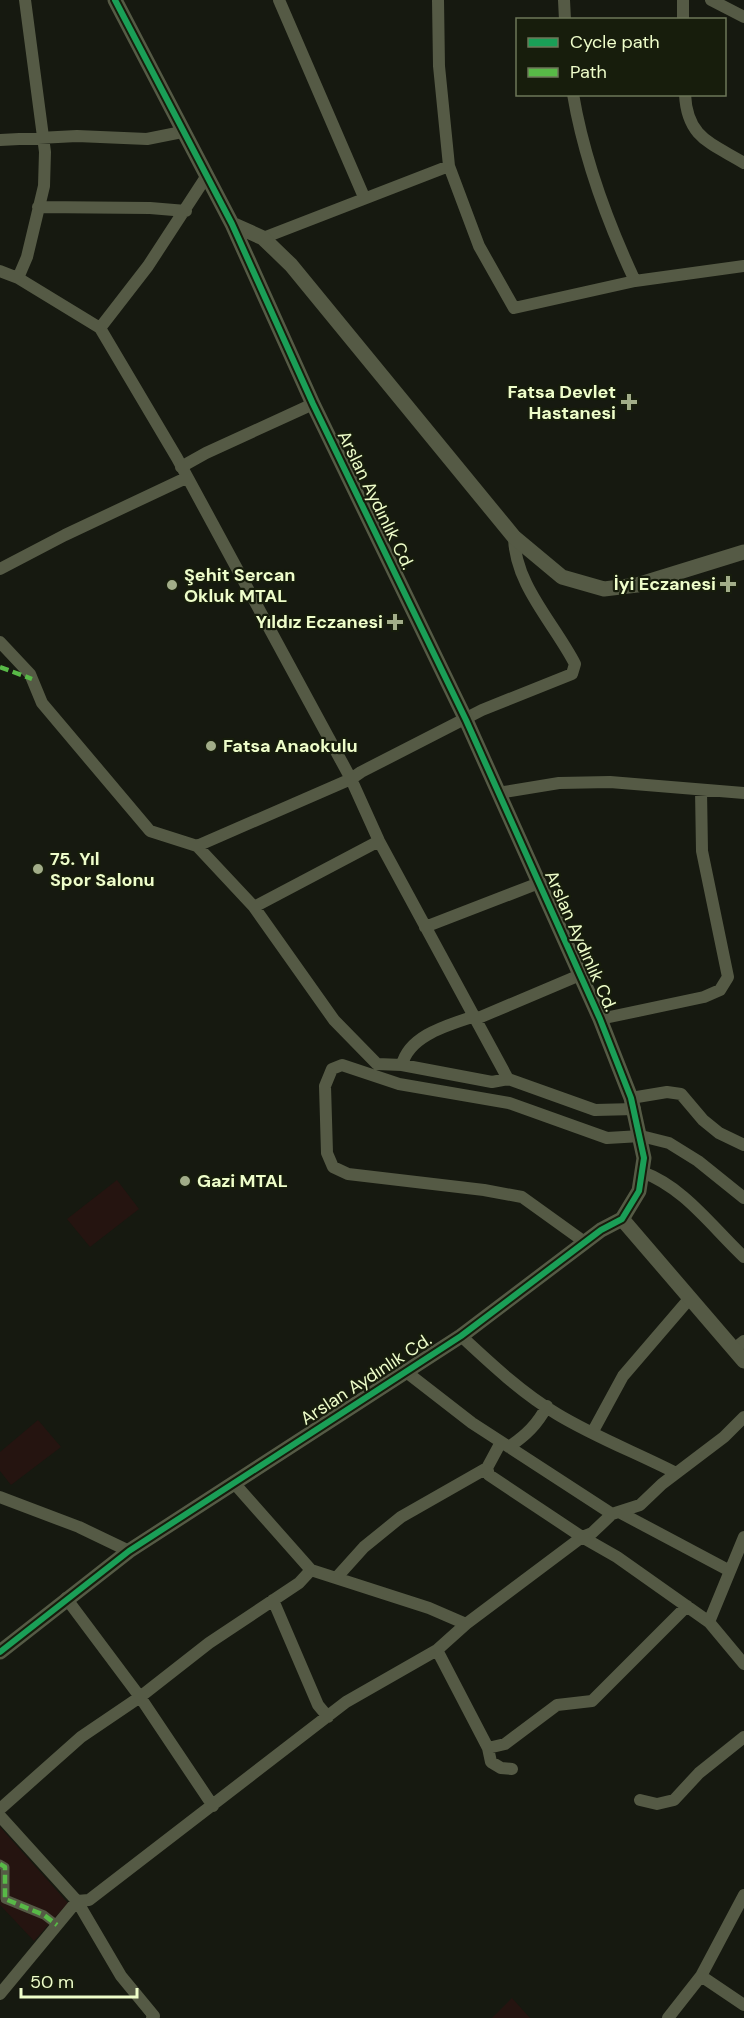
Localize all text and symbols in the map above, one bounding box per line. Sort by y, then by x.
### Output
legend [516,18,726,96]
text: Cycle path [570,30,660,54]
text: Path [570,60,607,84]
place label: Fatsa Devlet Hastanesi [508,380,616,425]
marker: Fatsa Devlet Hastanesi [620,393,638,411]
street label: Arslan Aydınlık Cd. [332,426,420,574]
place label: Şehit Sercan Okluk MTAL [184,563,295,608]
place label: İyi Eczanesi [614,572,716,596]
marker: İyi Eczanesi [721,577,735,591]
marker: Şehit Sercan Okluk MTAL [165,578,179,592]
place label: Yıldız Eczanesi [256,610,383,634]
marker: Yıldız Eczanesi [388,615,402,629]
place label: Fatsa Anaokulu [223,734,358,758]
marker: Fatsa Anaokulu [204,739,218,753]
place label: 75. Yıl Spor Salonu [50,847,155,892]
marker: 75. Yıl Spor Salonu [31,862,45,876]
street label: Arslan Aydınlık Cd. [539,867,623,1015]
place label: Gazi MTAL [197,1169,288,1193]
marker: Gazi MTAL [178,1174,192,1188]
street label: Arslan Aydınlık Cd. [296,1328,436,1430]
scale bar [21,1961,136,1999]
text: 50 m [30,1970,74,1994]

